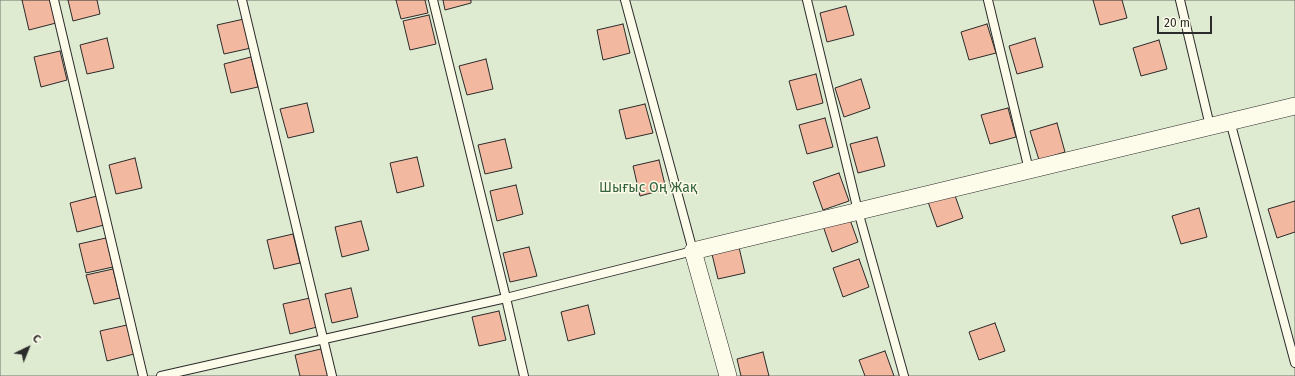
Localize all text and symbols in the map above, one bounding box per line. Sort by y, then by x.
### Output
scale bar [1159,8,1214,34]
text: 20 m [1164,16,1190,30]
park label: Шығыс Оң Жақ [599,180,697,196]
north arrow [8,328,48,368]
text: С [30,332,43,346]

